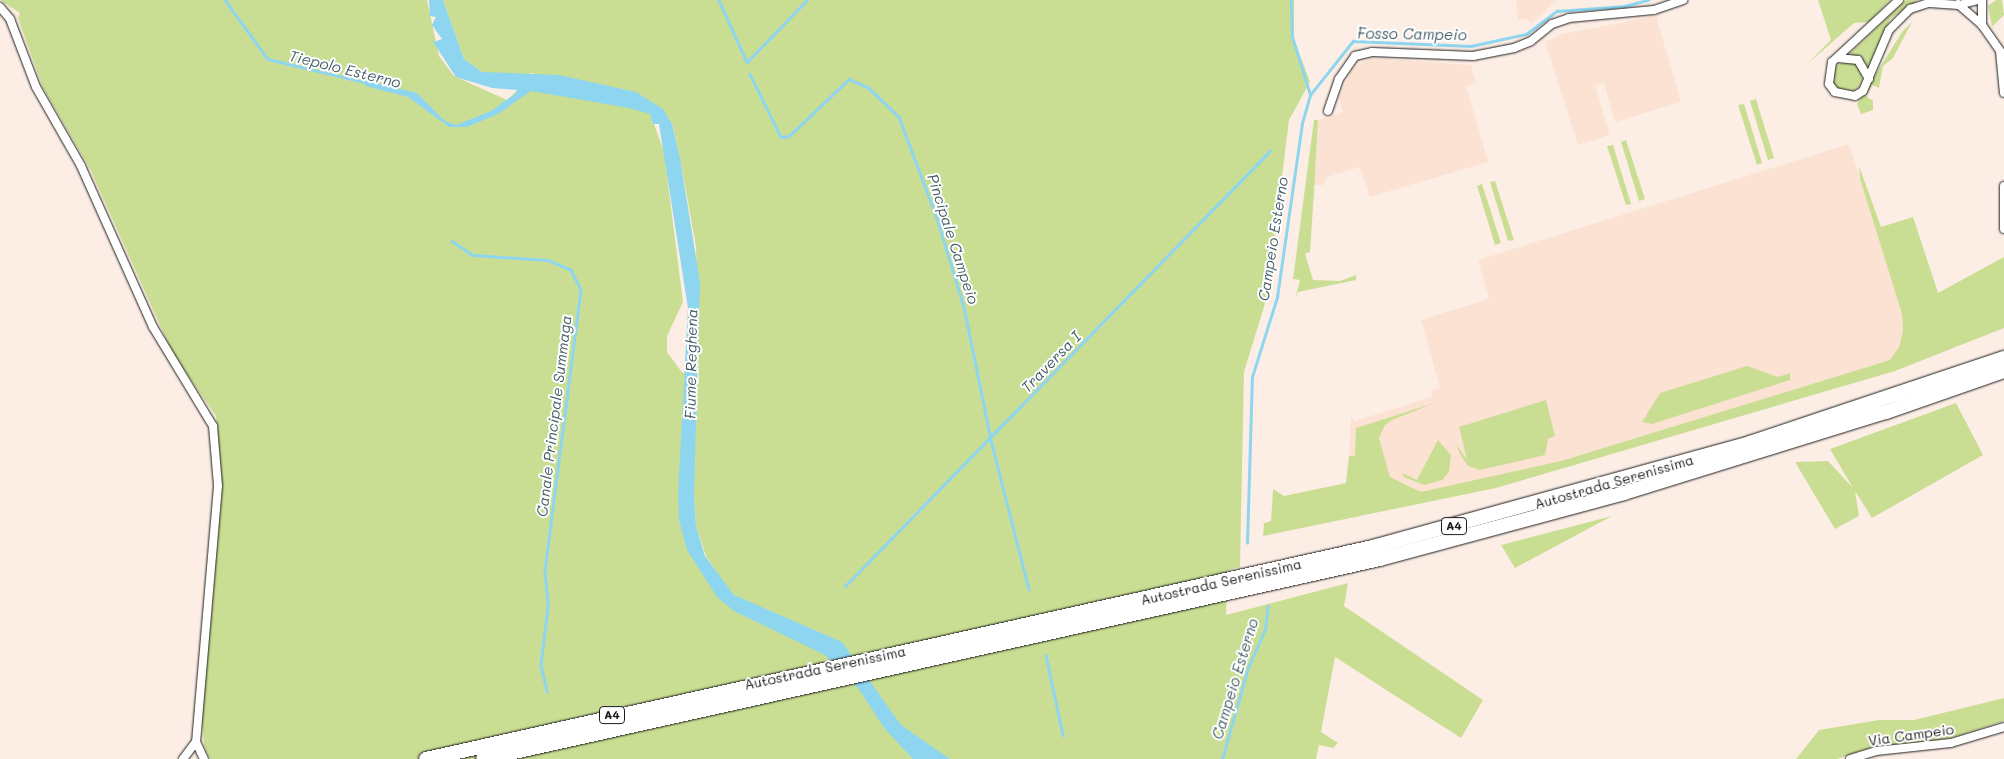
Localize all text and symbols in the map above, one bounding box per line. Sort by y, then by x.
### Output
water label: Fosso Campeio [1357,24,1467,44]
water label: Tiepolo Esterno [287,46,403,92]
water label: Pincipale Campeio [923,172,983,306]
water label: Campeio Esterno [1254,176,1292,302]
water label: Fiume Reghena [681,309,701,419]
water label: Canale Principale Summaga [533,314,575,518]
water label: Traversa I [1017,328,1085,396]
street label: Autostrada Serenissima [1533,451,1695,513]
road number: A4 [1440,516,1468,536]
street label: Autostrada Serenissima [1139,555,1303,609]
water label: Campeio Esterno [1208,616,1262,742]
street label: Autostrada Serenissima [743,643,907,693]
road number: A4 [598,706,626,724]
street label: Via Campeio [1867,721,1955,749]

